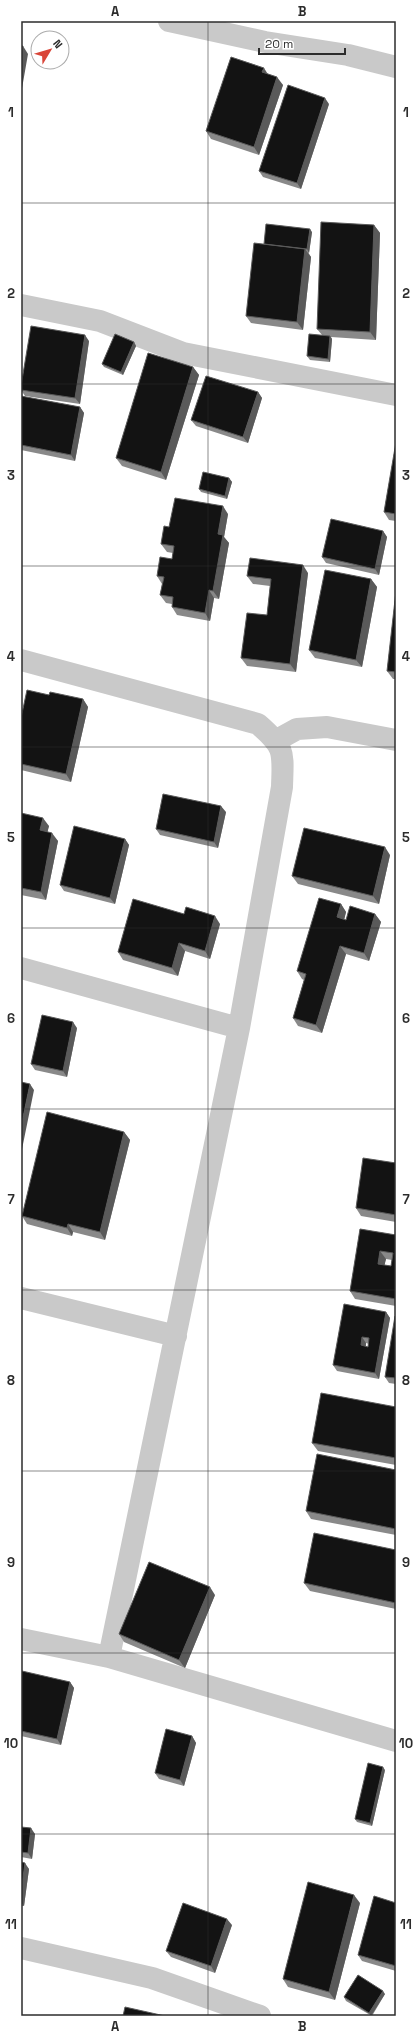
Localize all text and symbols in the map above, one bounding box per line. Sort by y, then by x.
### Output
text: A [111,3,120,20]
text: B [298,3,307,20]
north arrow [30,30,70,70]
scale bar [259,30,345,56]
text: 20 m [265,36,293,52]
text: N [50,37,66,51]
text: 1 [8,104,14,121]
text: 1 [403,104,409,121]
text: 2 [7,285,15,302]
text: 2 [402,285,410,302]
text: 3 [7,467,15,484]
text: 3 [402,467,410,484]
text: 4 [7,648,15,665]
text: 4 [402,648,410,665]
text: 5 [7,829,15,846]
text: 5 [402,829,410,846]
text: 6 [7,1010,15,1027]
text: 6 [402,1010,410,1027]
text: 7 [7,1191,15,1208]
text: 7 [402,1191,410,1208]
text: 8 [7,1372,15,1389]
text: 8 [402,1372,410,1389]
text: 9 [7,1554,15,1571]
text: 9 [402,1554,410,1571]
text: 10 [4,1735,18,1752]
text: 10 [399,1735,413,1752]
text: 11 [5,1916,17,1933]
text: 11 [400,1916,412,1933]
text: A [111,2018,120,2035]
text: B [298,2018,307,2035]

